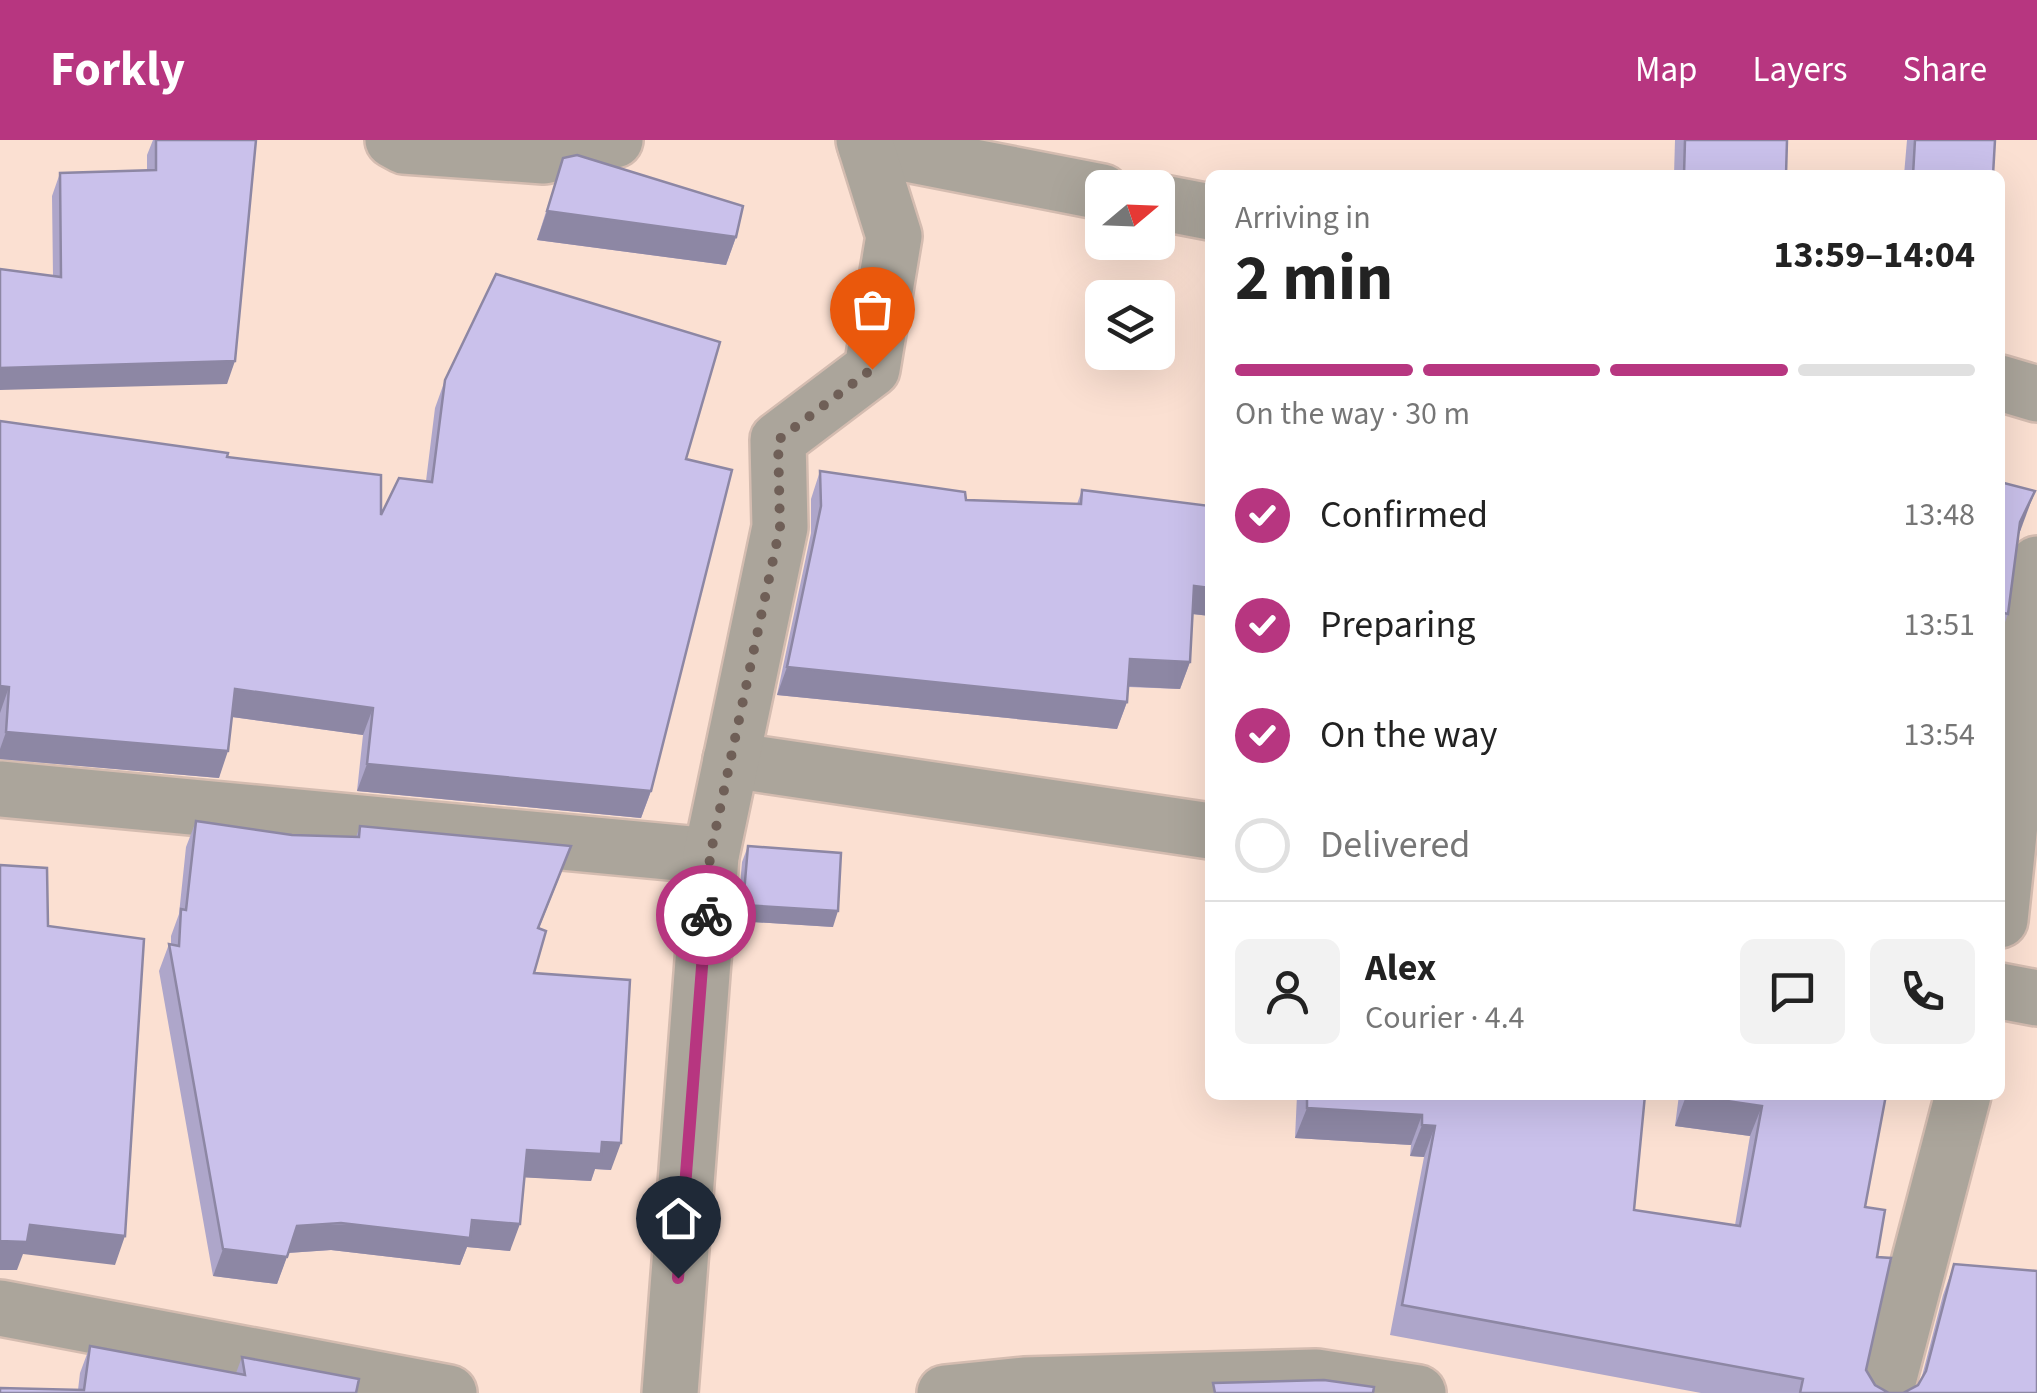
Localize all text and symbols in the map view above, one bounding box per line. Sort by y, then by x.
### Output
text: Forkly [50,36,185,104]
text: Map [1635,45,1698,95]
text: Layers [1753,45,1847,95]
text: Share [1902,45,1987,95]
north arrow [1085,170,1175,260]
map controls [1085,170,1175,370]
text: Arriving in [1235,195,1371,241]
text: 13:59–14:04 [1773,228,1975,282]
text: 2 min [1235,232,1393,325]
pin [830,267,915,370]
button: layers [1085,280,1175,370]
icon: bag [845,282,900,337]
text: On the way · 30 m [1235,391,1470,437]
icon: check [1235,488,1290,543]
text: Confirmed [1320,488,1488,542]
text: 13:48 [1903,492,1975,538]
icon: check [1235,598,1290,653]
text: Preparing [1320,598,1475,652]
text: 13:51 [1903,602,1975,648]
icon: check [1235,708,1290,763]
text: On the way [1320,708,1497,762]
text: 13:54 [1903,712,1975,758]
text: Delivered [1320,818,1470,872]
courier [656,865,756,965]
icon: bike [679,888,734,943]
button: person [1235,939,1340,1044]
button: chat [1740,939,1845,1044]
button: phone [1870,939,1975,1044]
text: Alex [1365,941,1436,995]
text: Courier · 4.4 [1365,995,1525,1041]
pin [636,1176,721,1279]
icon: home [651,1191,706,1246]

